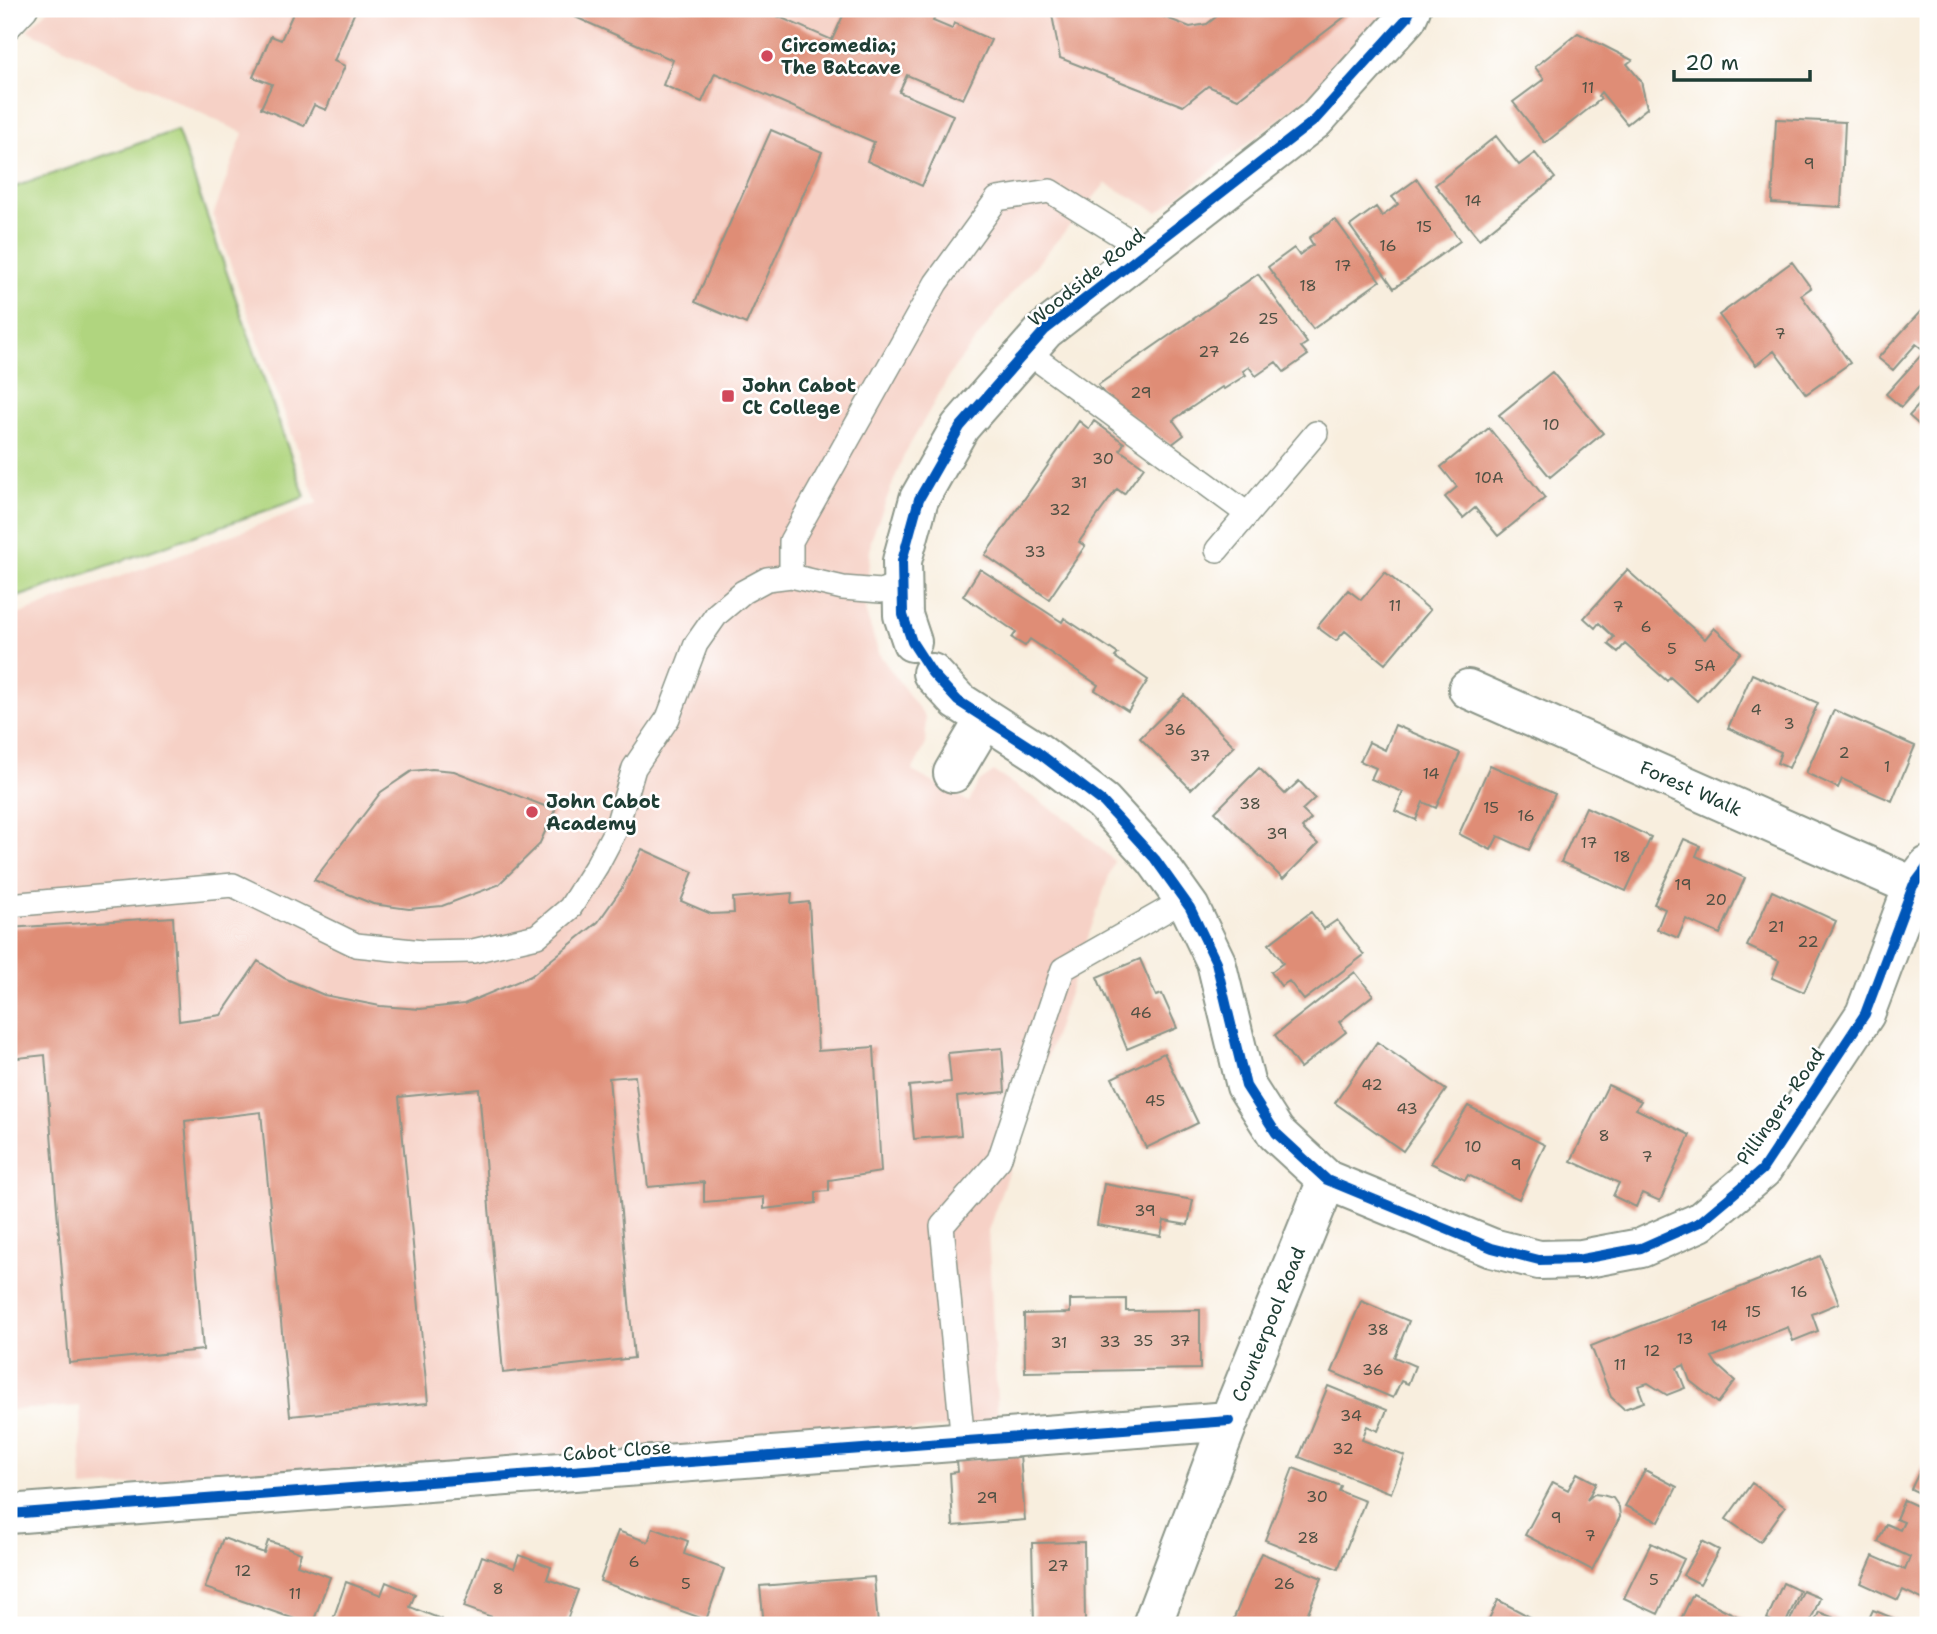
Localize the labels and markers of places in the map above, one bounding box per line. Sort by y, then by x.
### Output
place label: Circomedia; The Batcave [781,33,901,80]
marker: Circomedia; The Batcave [759,48,775,64]
place label: John Cabot Ct College [742,373,856,420]
marker: John Cabot Ct College [720,388,736,404]
place label: John Cabot Academy [546,789,660,836]
marker: John Cabot Academy [524,804,540,820]

